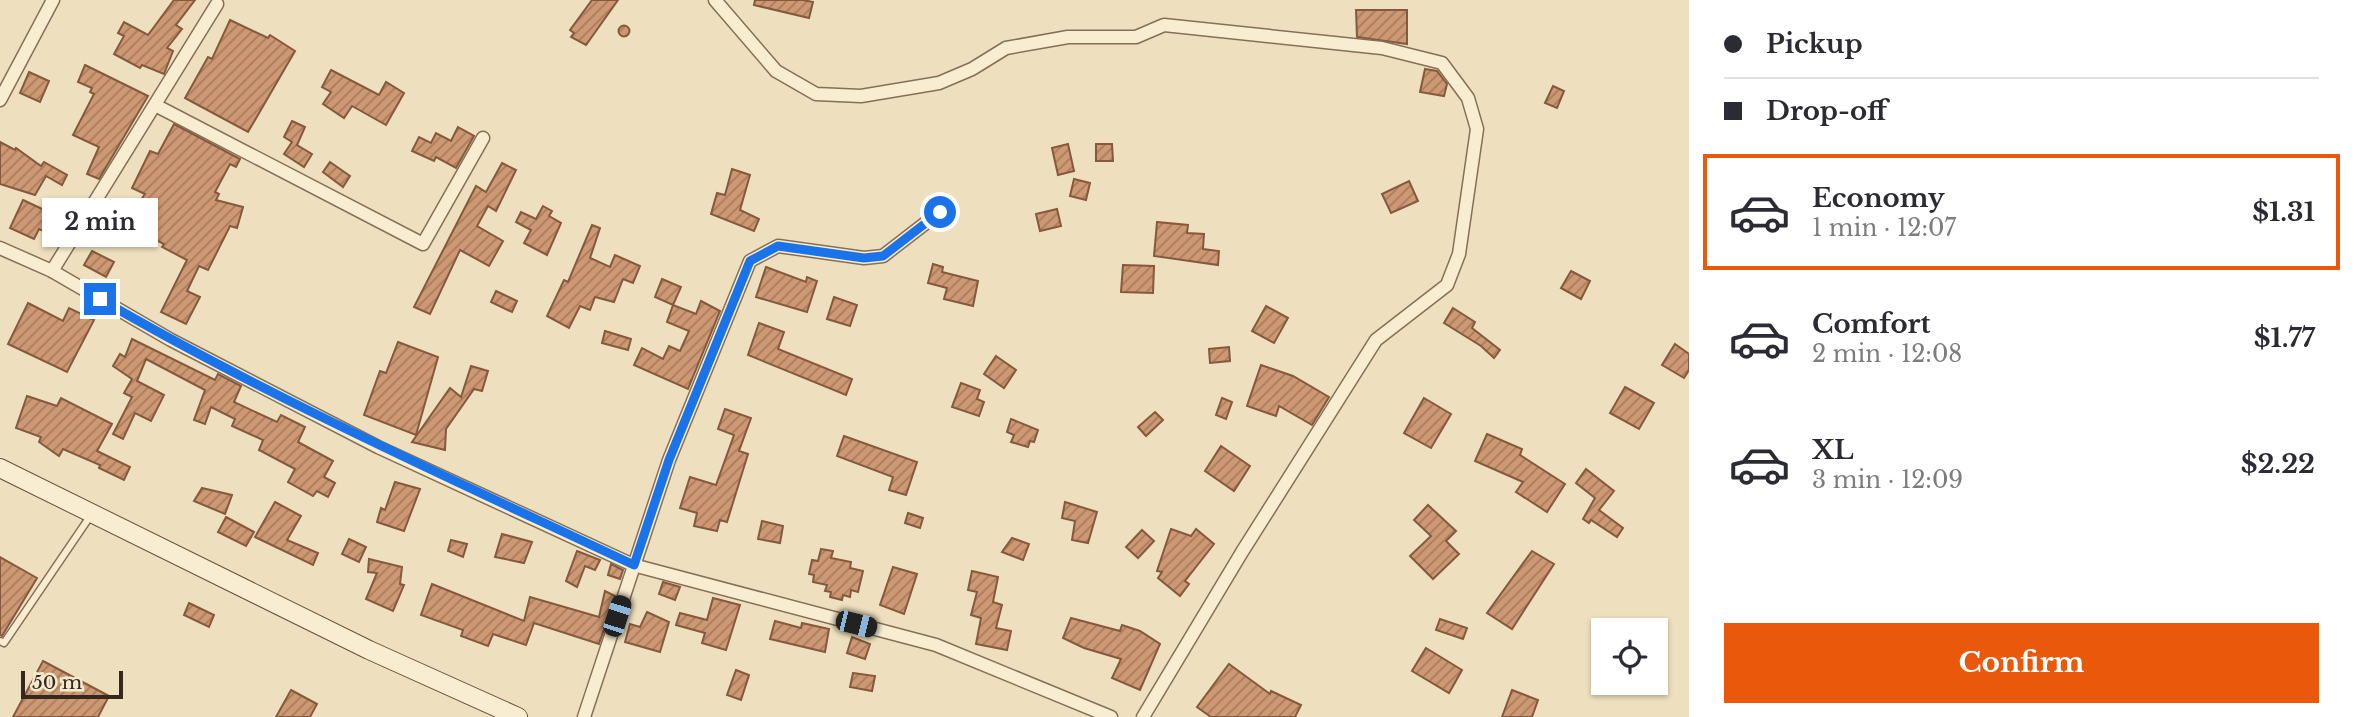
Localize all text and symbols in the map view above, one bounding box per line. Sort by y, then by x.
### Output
text: Pickup [1766,28,1863,60]
text: Drop-off [1766,95,1887,127]
icon: car [1728,181,1791,244]
text: Economy [1812,182,1945,214]
route start [924,196,956,228]
text: $1.31 [2252,196,2315,228]
callout: 2 min [42,198,158,246]
text: 2 min [64,208,136,236]
text: 1 min · 12:07 [1812,214,1956,242]
route end [84,283,116,315]
icon: car [1728,307,1791,370]
text: Comfort [1812,308,1930,340]
text: $1.77 [2254,322,2315,354]
text: 2 min · 12:08 [1812,340,1962,368]
icon: car [1728,433,1791,496]
text: XL [1812,434,1854,466]
text: $2.22 [2241,448,2315,480]
text: 3 min · 12:09 [1812,466,1963,494]
car [601,593,634,639]
car [834,609,879,639]
map controls [1591,618,1668,695]
button: locate [1591,618,1668,695]
button: Confirm [1724,623,2319,703]
scale bar [21,668,122,700]
text: 50 m [32,671,82,694]

